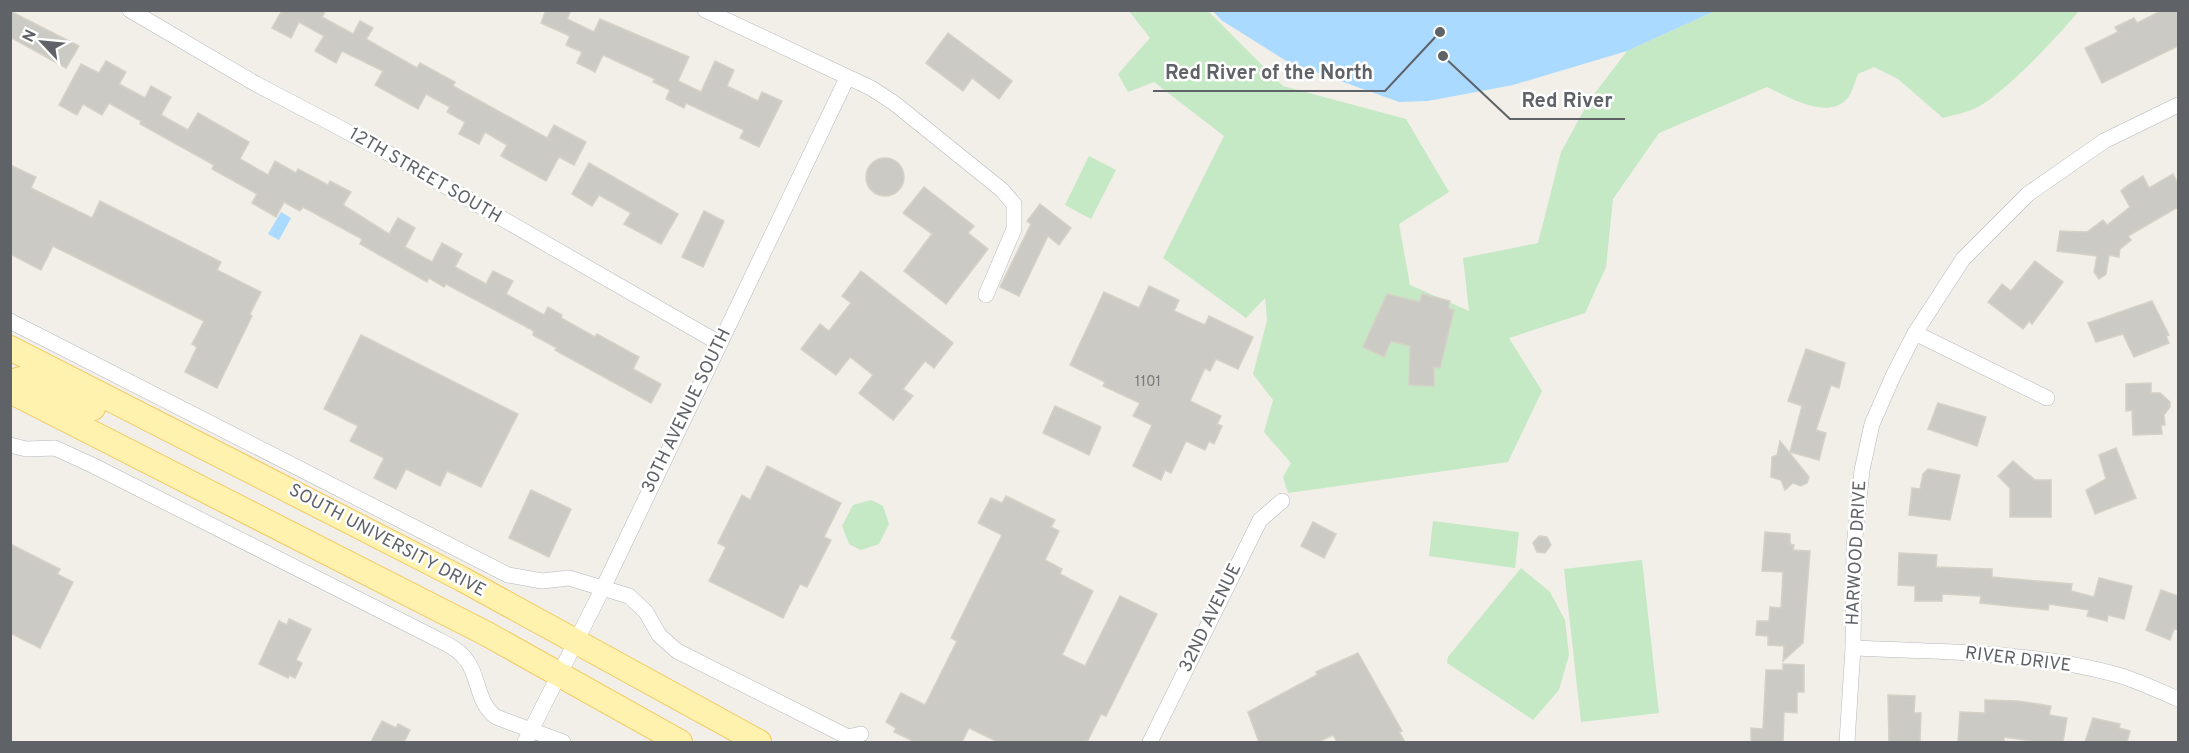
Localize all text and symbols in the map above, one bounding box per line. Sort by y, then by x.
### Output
north arrow [12,12,72,72]
text: N [19,27,42,46]
callout: Red River of the North [1153,53,1385,91]
text: Red River of the North [1165,61,1373,87]
callout: Red River [1510,81,1625,119]
text: Red River [1521,89,1613,115]
street label: 12TH STREET SOUTH [345,123,505,229]
street label: 30TH AVENUE SOUTH [637,325,737,497]
house number: 1101 [1135,373,1161,392]
street label: SOUTH UNIVERSITY DRIVE [285,479,489,603]
street label: HARWOOD DRIVE [1842,480,1872,626]
street label: 32ND AVENUE [1175,560,1247,676]
street label: RIVER DRIVE [1964,642,2072,678]

